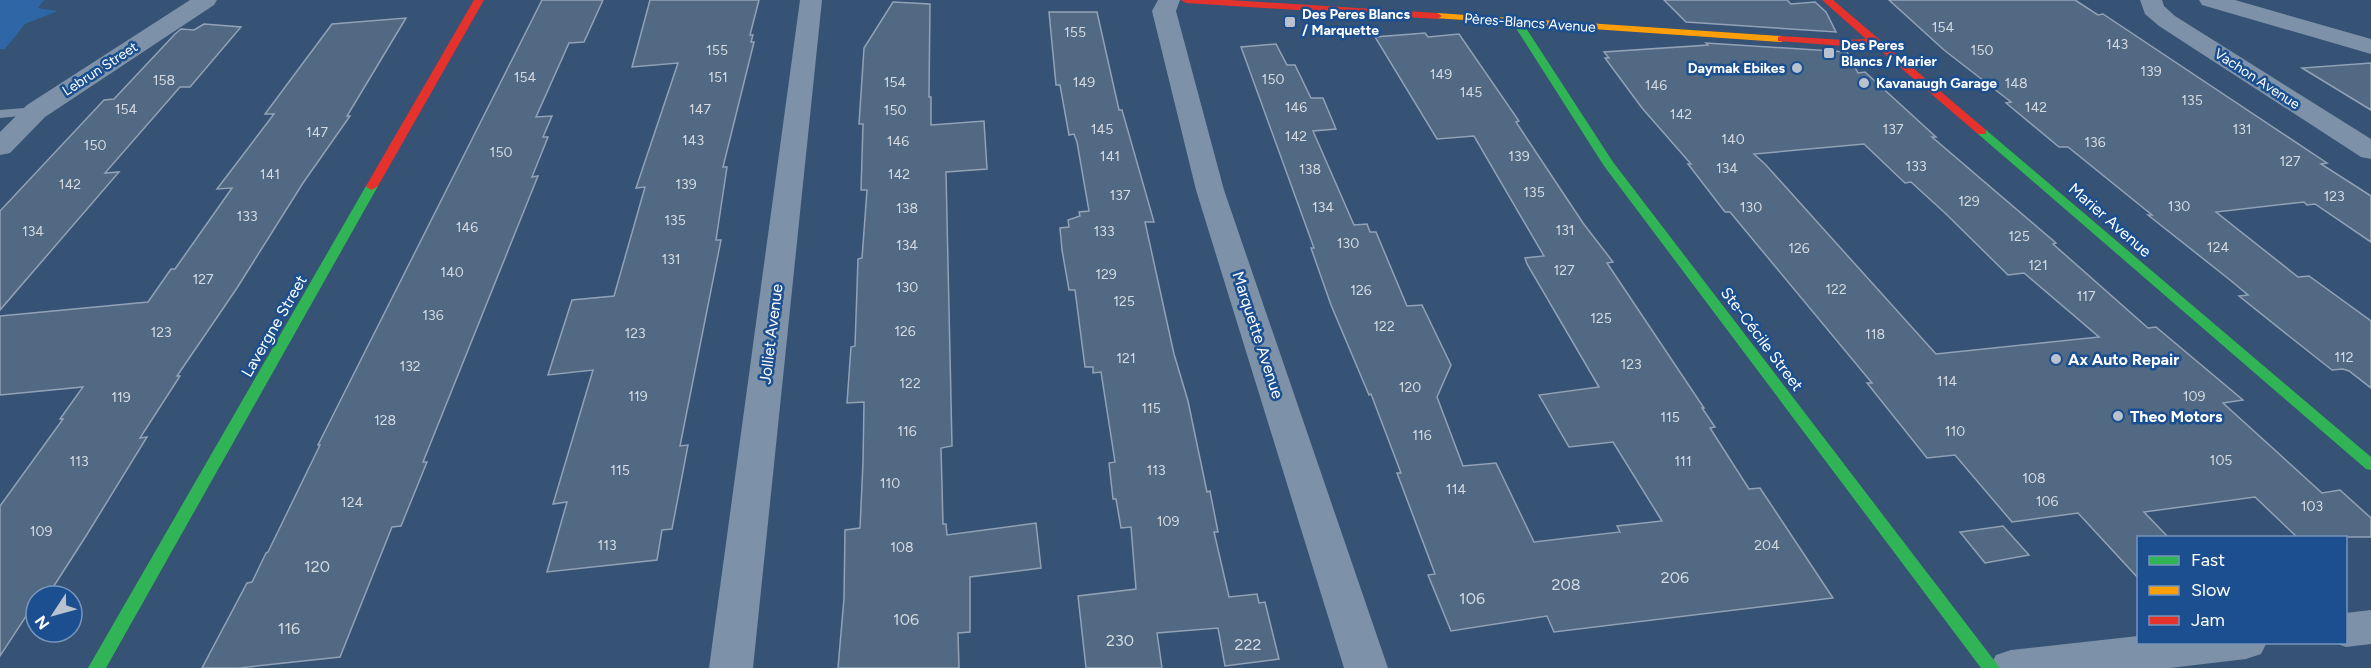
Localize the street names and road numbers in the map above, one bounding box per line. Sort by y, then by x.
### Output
street label: Pères-Blancs Avenue [1464,10,1597,36]
street label: Lebrun Street [59,38,141,100]
street label: Vachon Avenue [2211,45,2303,113]
street label: Marier Avenue [2065,179,2155,261]
street label: Marquette Avenue [1228,269,1288,401]
street label: Lavergne Street [237,272,311,380]
street label: Jolliet Avenue [755,282,787,385]
street label: Ste-Cécile Street [1717,283,1807,395]

